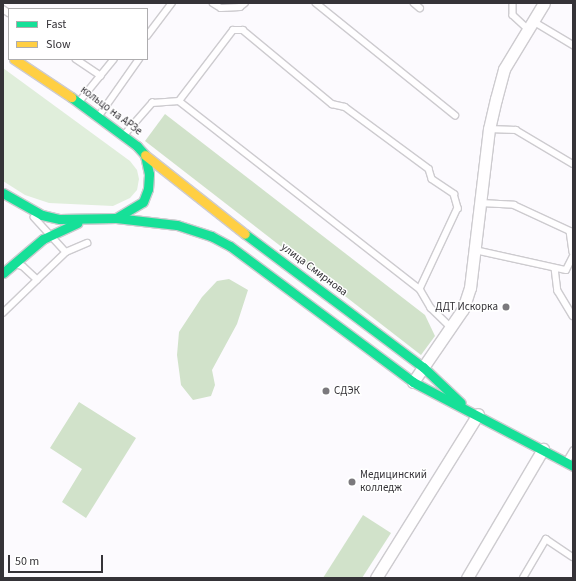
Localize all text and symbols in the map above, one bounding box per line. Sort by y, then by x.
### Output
legend [8,8,148,60]
text: Fast [46,16,66,33]
text: Slow [46,36,71,53]
street label: кольцо на АРЗе [78,84,144,138]
street label: улица Смирнова [278,241,350,299]
place label: ДДТ Искорка [435,300,498,314]
marker: ДДТ Искорка [501,302,511,312]
place label: СДЭК [334,384,360,398]
marker: СДЭК [321,386,331,396]
place label: Медицинский колледж [360,469,427,495]
marker: Медицинский колледж [347,477,357,487]
scale bar [10,547,105,573]
text: 50 m [15,553,39,570]

